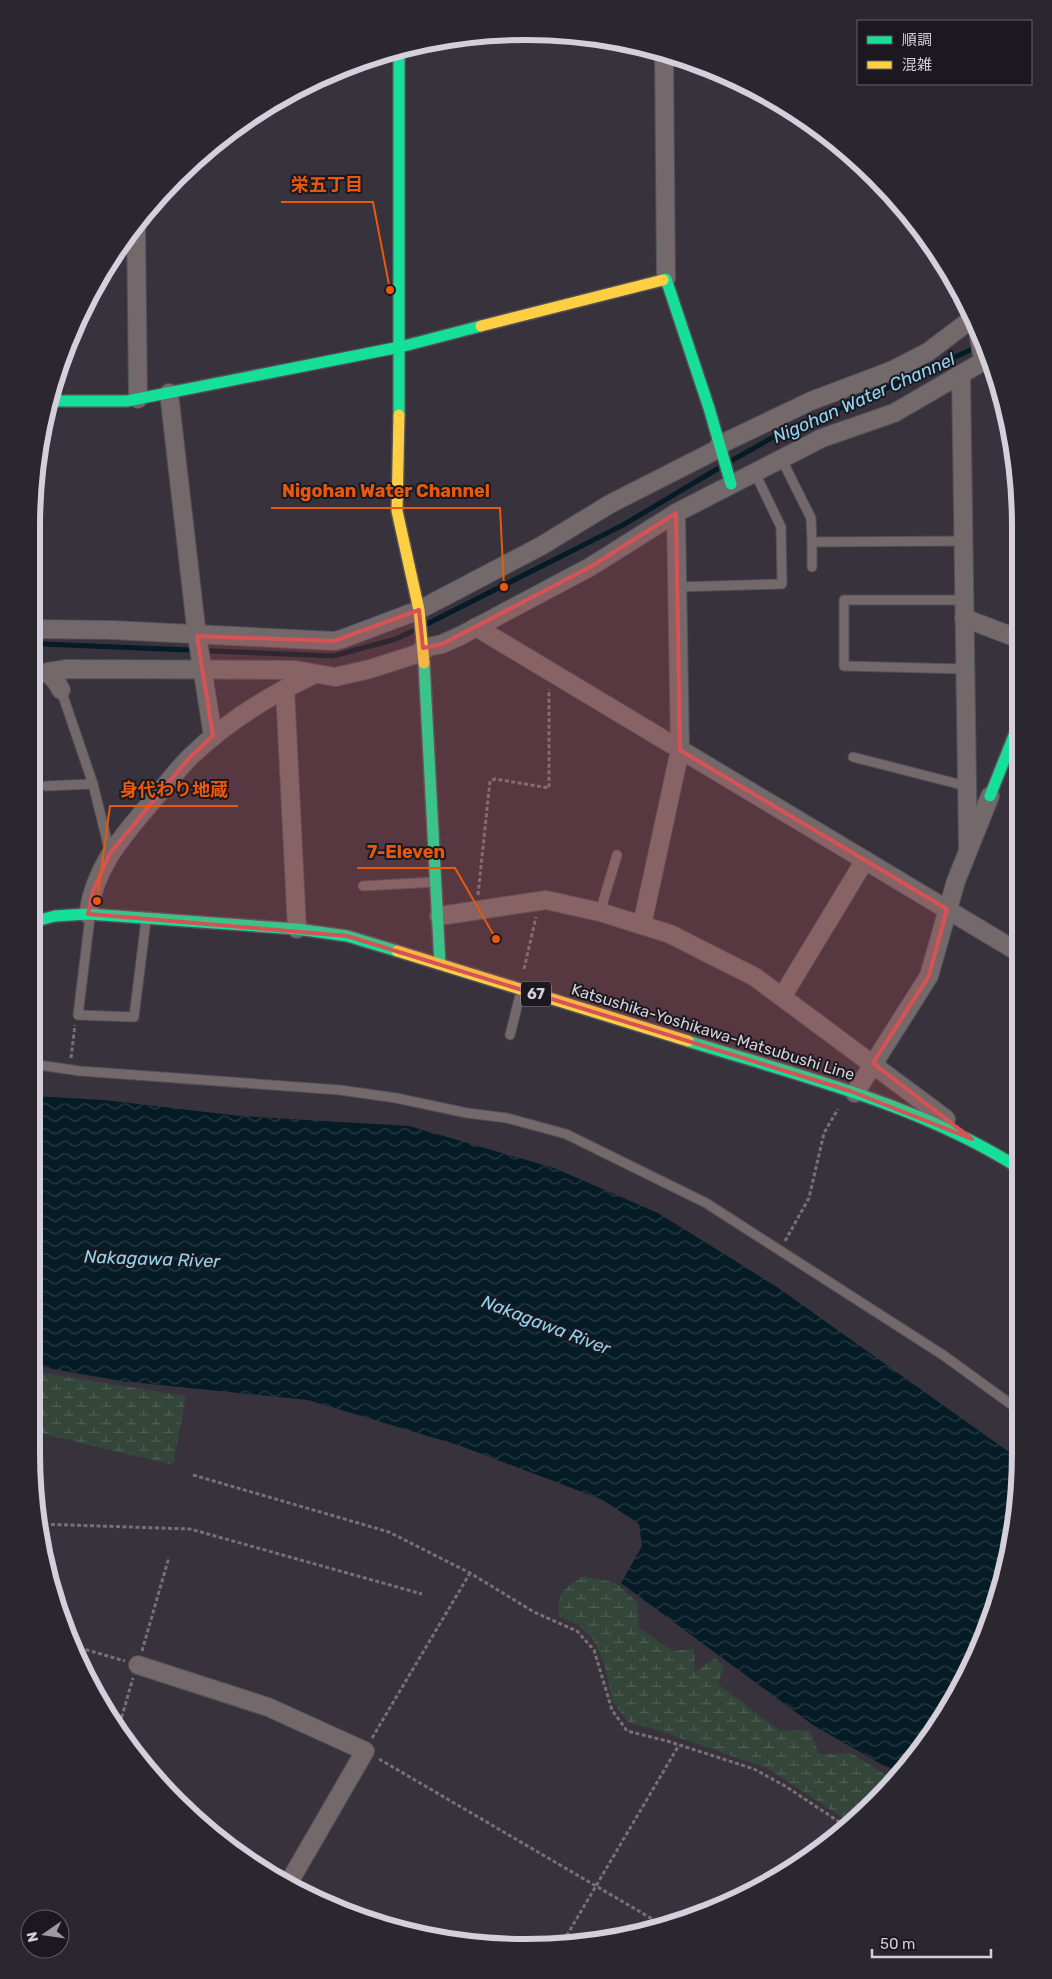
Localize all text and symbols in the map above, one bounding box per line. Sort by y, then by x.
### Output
legend [857,20,1032,85]
text: 順調 [902,31,932,49]
text: 混雑 [902,56,932,74]
callout: 栄五丁目 [281,169,373,202]
text: 栄五丁目 [291,174,363,196]
water label: Nigohan Water Channel [769,348,959,448]
callout: Nigohan Water Channel [271,475,500,508]
text: Nigohan Water Channel [282,480,490,502]
callout: 身代わり地蔵 [110,773,238,806]
text: 身代わり地蔵 [120,779,228,801]
callout: 7-Eleven [357,835,455,868]
text: 7-Eleven [367,841,445,863]
street label: Katsushika-Yoshikawa-Matsubushi Line [569,980,857,1084]
road number: 67 [521,982,551,1006]
water label: Nakagawa River [83,1246,222,1272]
water label: Nakagawa River [478,1290,615,1360]
north arrow [20,1909,70,1959]
scale bar [872,1926,991,1958]
text: N [23,1930,42,1944]
text: 50 m [880,1935,915,1953]

